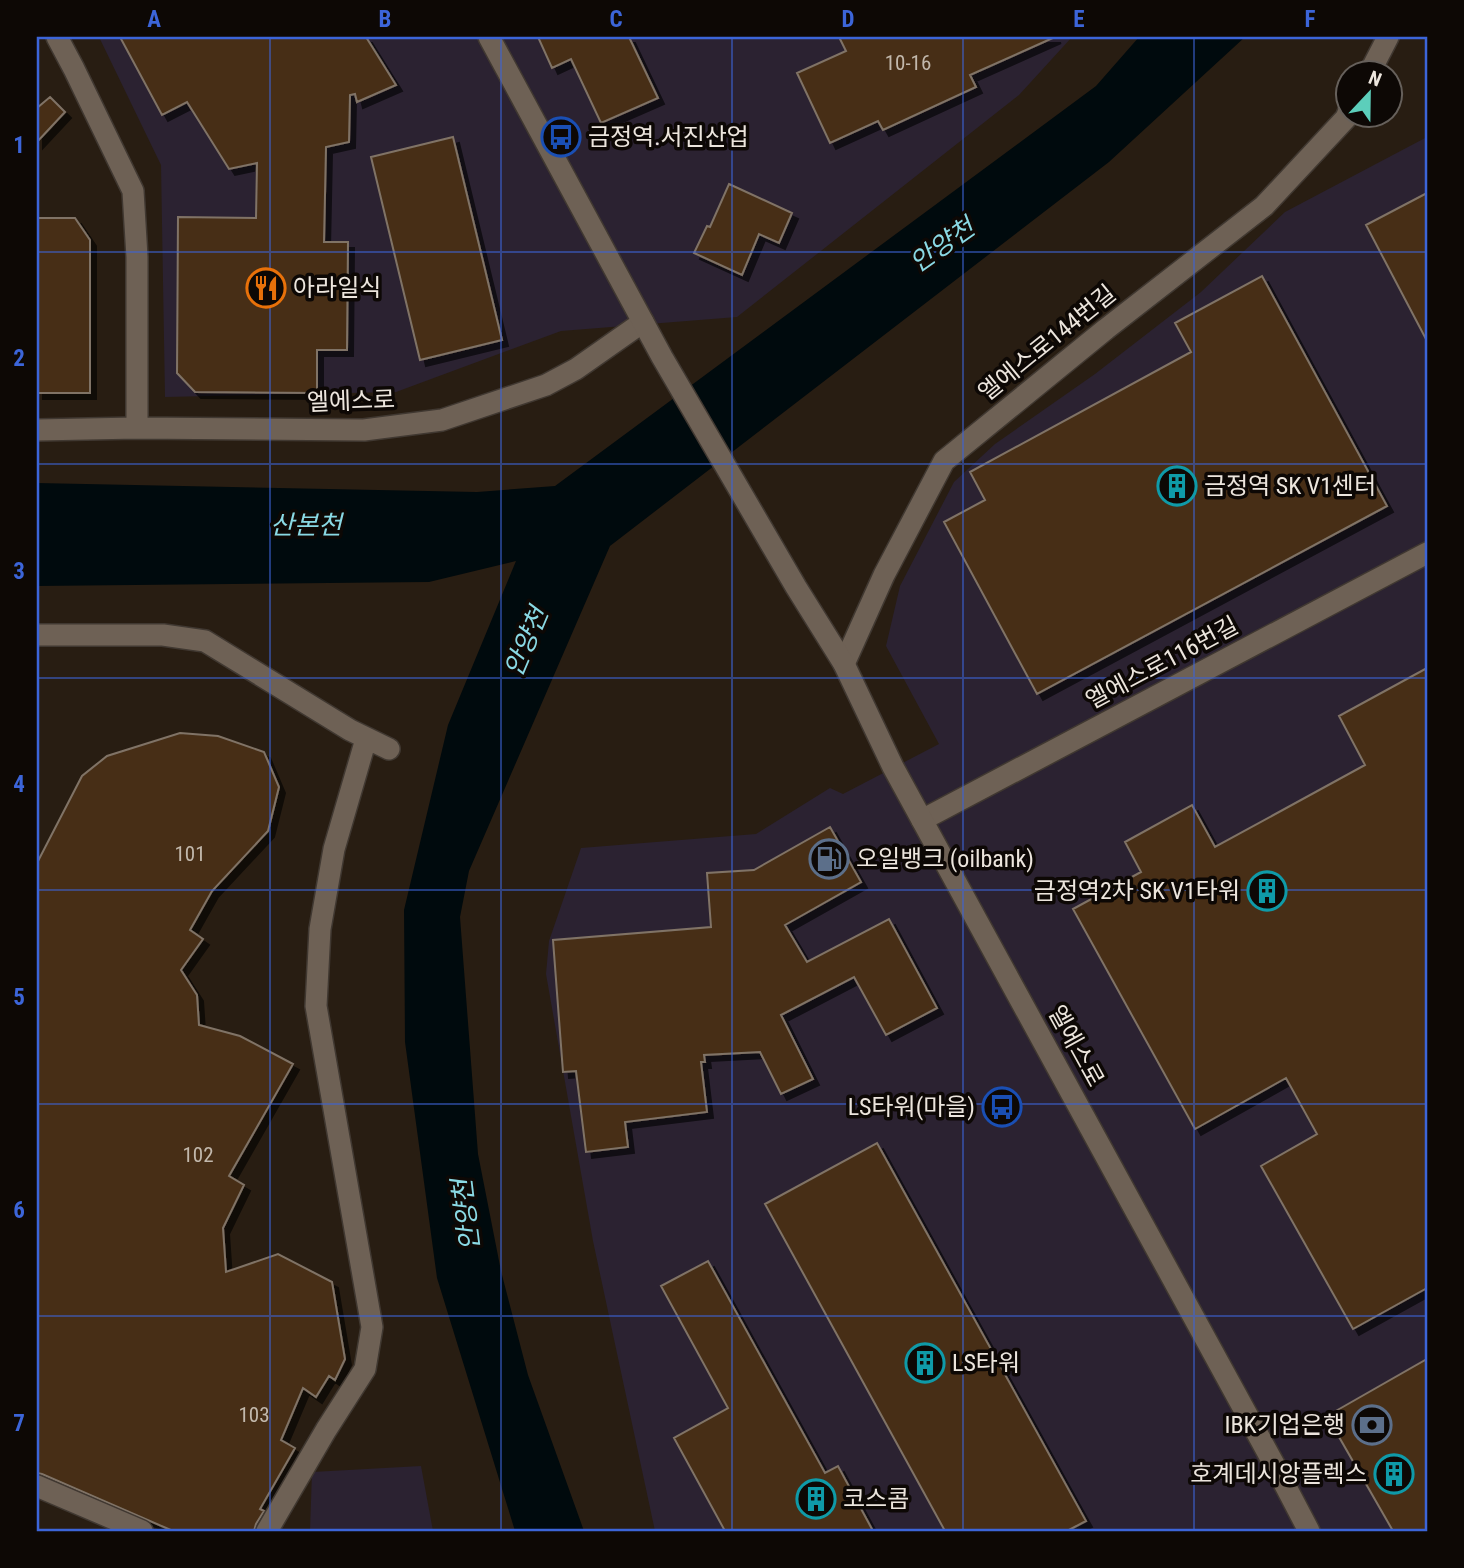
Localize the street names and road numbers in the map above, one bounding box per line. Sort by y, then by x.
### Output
street label: 엘에스로144번길 [973,279,1121,407]
street label: 엘에스로 [306,385,396,417]
street label: 엘에스로116번길 [1081,611,1243,715]
street label: 엘에스로 [1042,1001,1110,1091]

